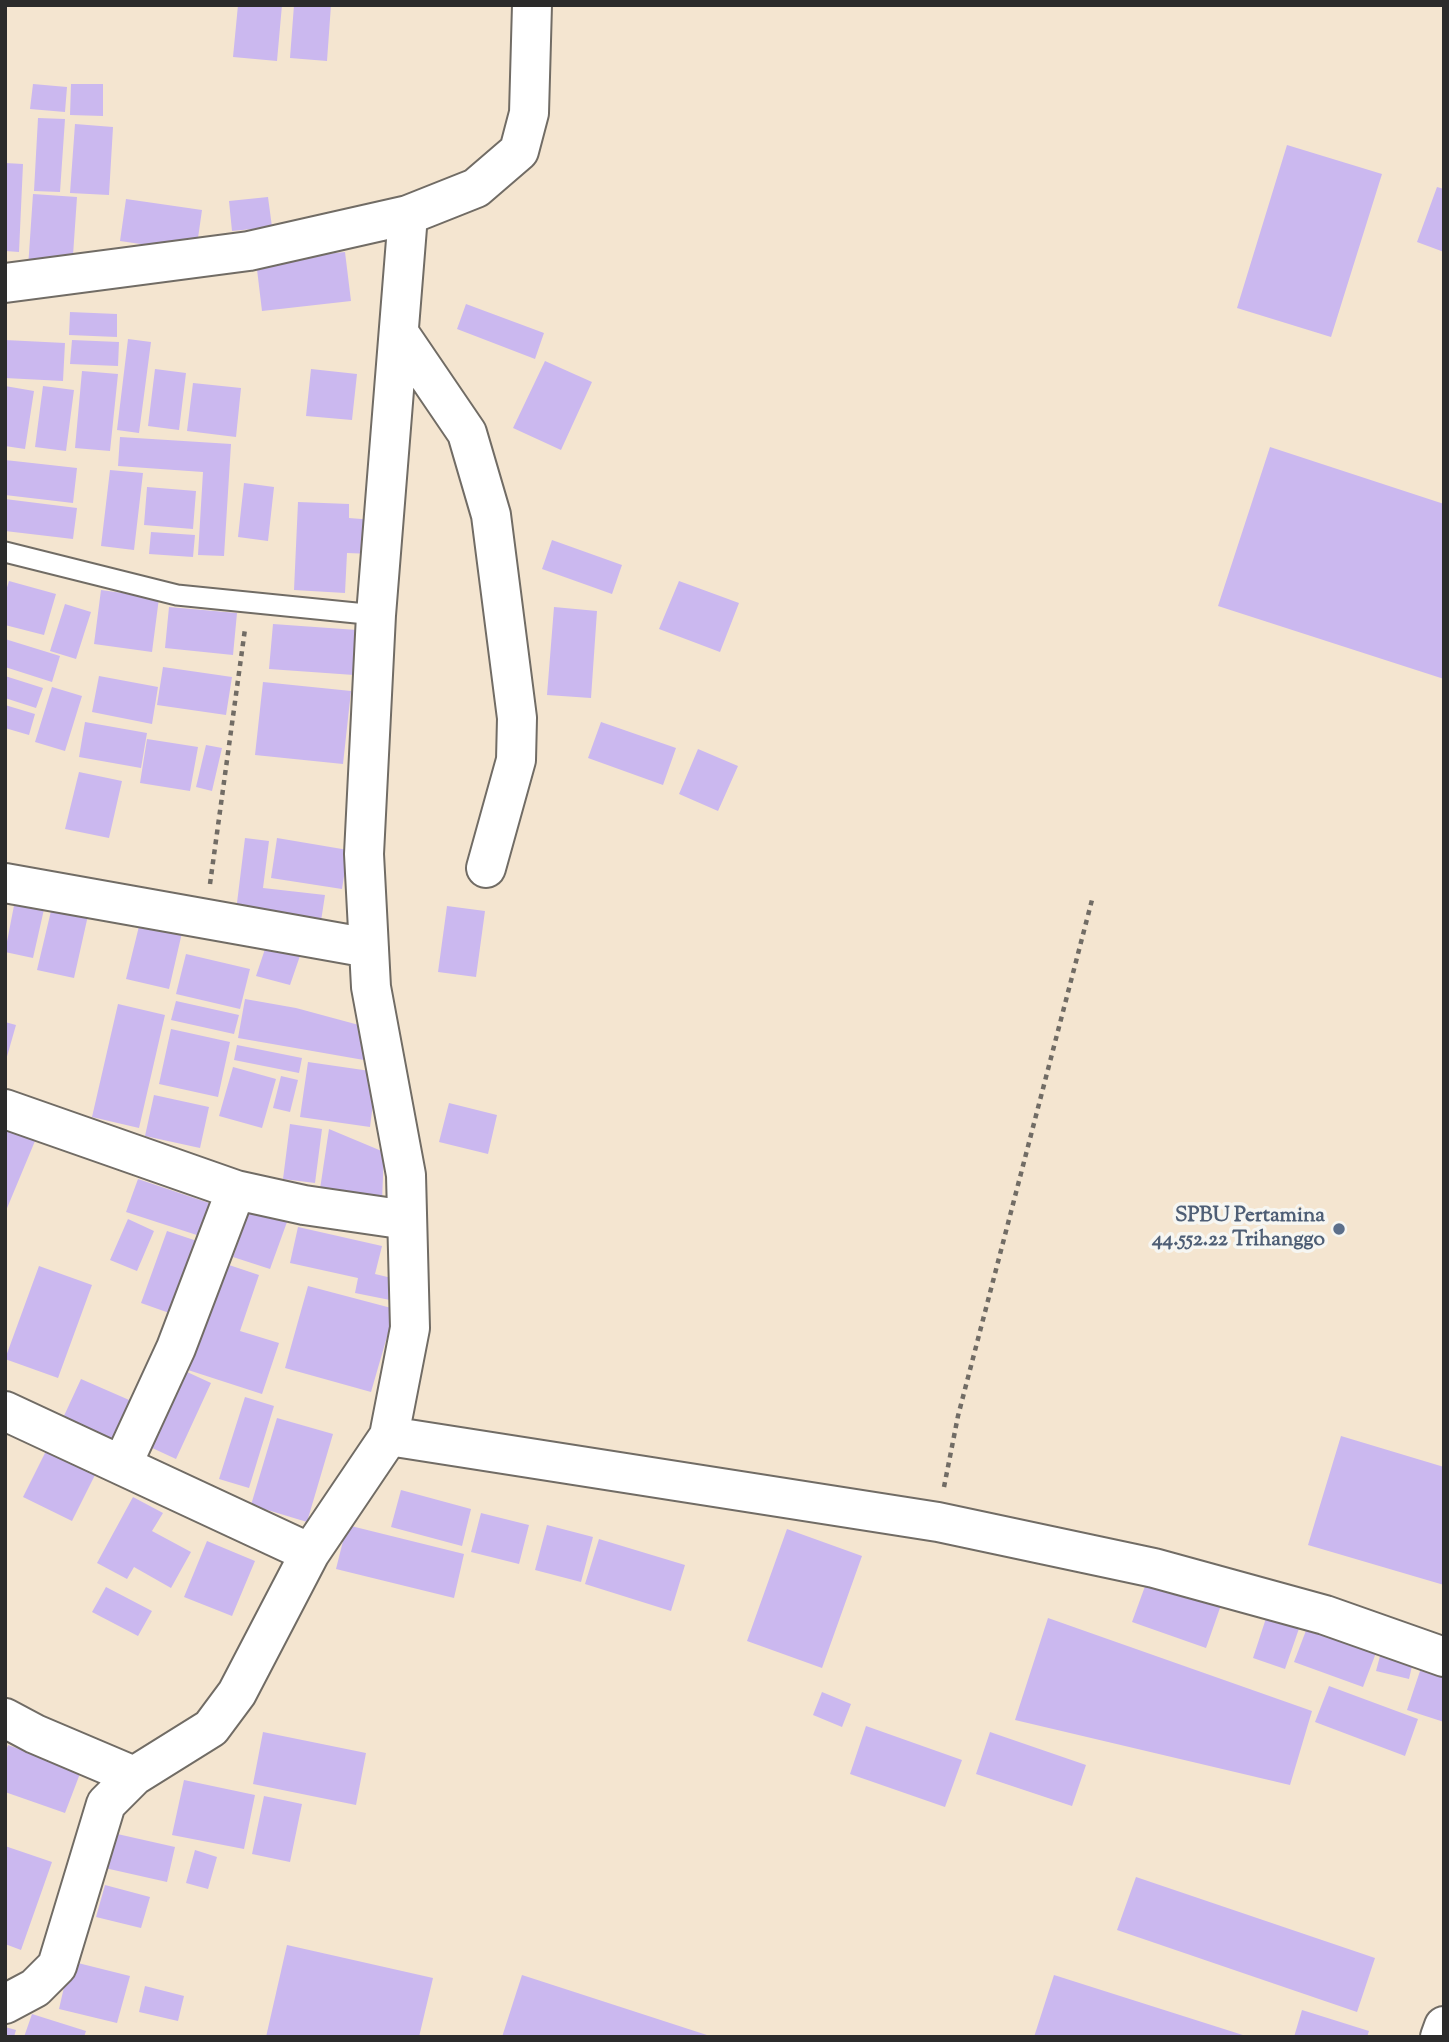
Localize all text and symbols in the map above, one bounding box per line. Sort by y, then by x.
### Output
place label: SPBU Pertamina 44.552.22 Trihanggo [1152,1204,1325,1254]
marker: SPBU Pertamina 44.552.22 Trihanggo [1331,1221,1347,1237]

